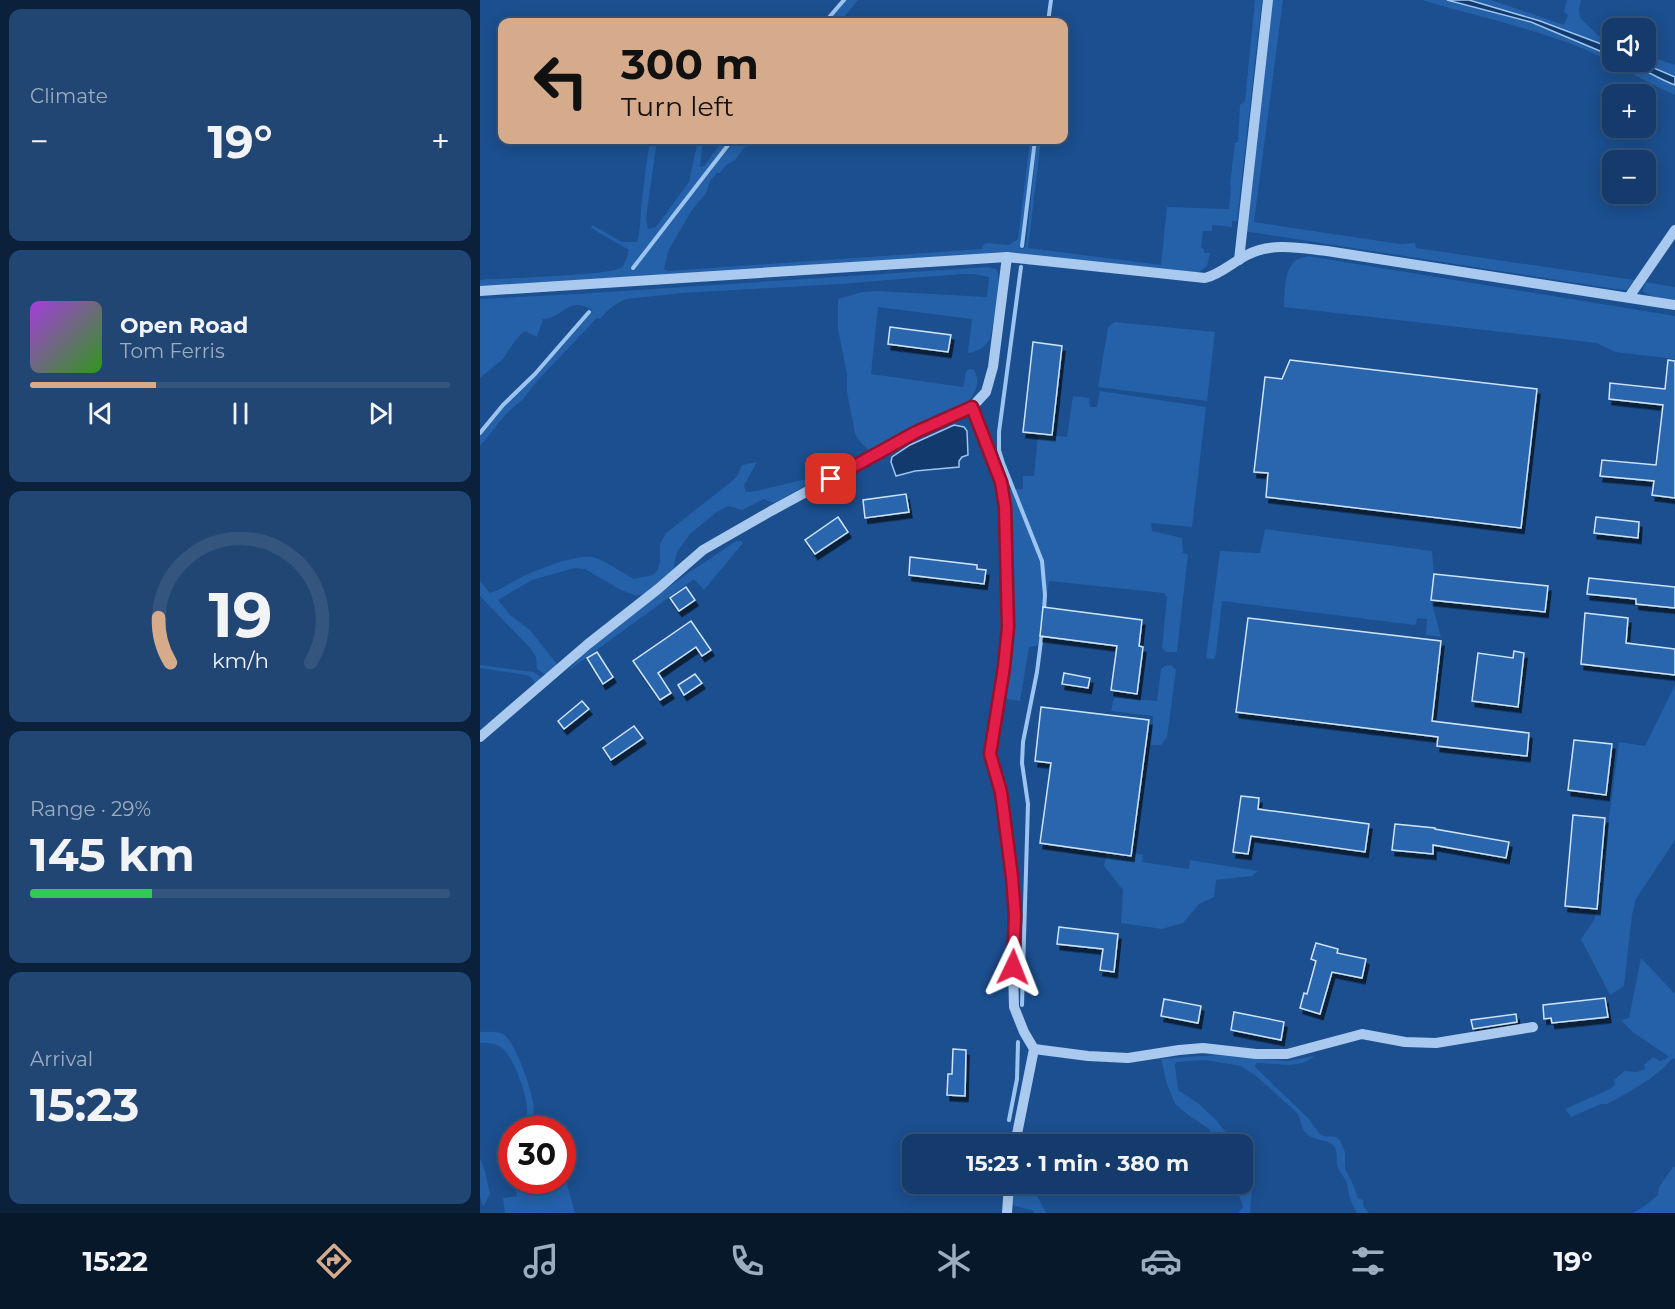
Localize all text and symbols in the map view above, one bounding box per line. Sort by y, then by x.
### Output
map controls [1602,18,1656,204]
button: sound [1602,18,1656,72]
text: 300 m [621,38,759,90]
icon: left [522,42,600,120]
text: Climate [30,84,108,108]
button: + [1602,84,1656,138]
text: Turn left [621,90,734,123]
text: 19° [207,114,273,169]
text: − [30,121,49,161]
text: + [431,121,450,161]
button: − [1602,150,1656,204]
text: Open Road [120,312,248,339]
text: Tom Ferris [120,339,225,363]
icon: previous [84,397,117,430]
icon: pause [224,397,257,430]
icon: next [364,397,397,430]
pin [805,453,856,504]
icon: arrive [814,462,847,495]
text: 19 [208,578,272,654]
text: km/h [211,648,269,674]
text: Range · 29% [30,797,151,821]
text: 145 km [30,827,195,882]
position arrow [981,935,1045,999]
text: Arrival [30,1047,93,1071]
text: 15:23 [30,1077,139,1132]
speed limit sign: 30 [498,1116,576,1194]
text: 15:23 · 1 min · 380 m [966,1150,1189,1177]
icon: directions [313,1240,355,1282]
icon: music [520,1240,562,1282]
icon: phone [726,1240,768,1282]
icon: climate [933,1240,975,1282]
icon: car [1140,1240,1182,1282]
icon: filters [1347,1240,1389,1282]
text: 15:22 [82,1245,148,1278]
text: 19° [1553,1245,1593,1278]

